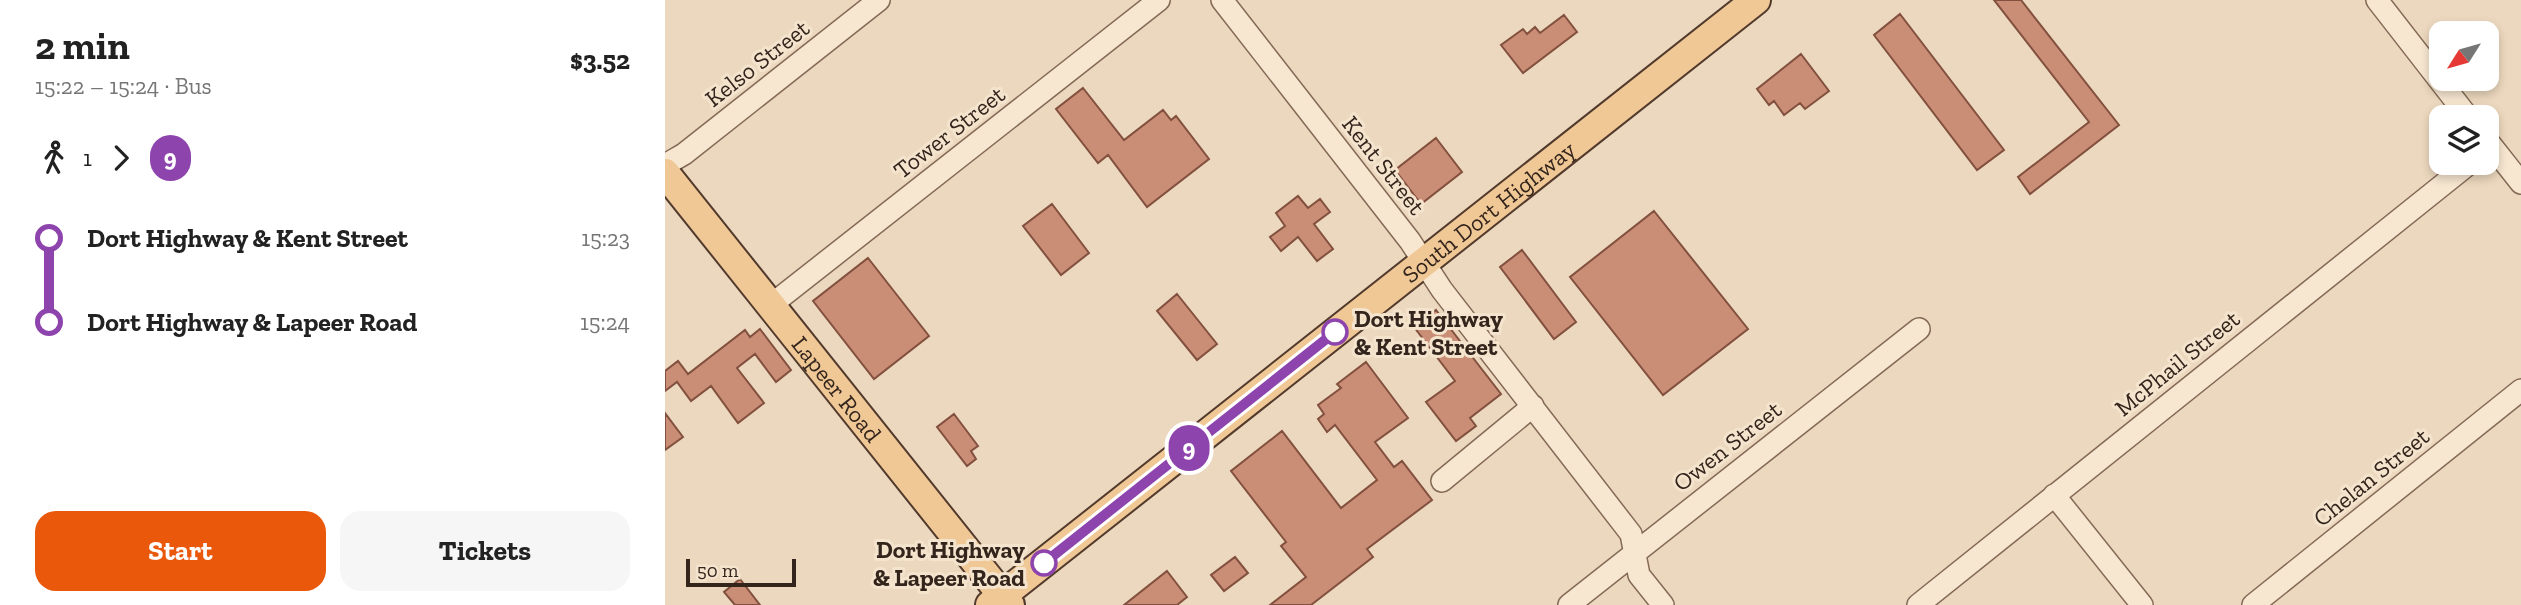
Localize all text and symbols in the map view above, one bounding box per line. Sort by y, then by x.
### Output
street label: Kelso Street [699,13,815,113]
north arrow [2429,21,2499,91]
map controls [2429,21,2499,175]
text: 2 min [35,23,130,69]
text: $3.52 [570,44,630,76]
text: 15:22 – 15:24 · Bus [35,72,212,100]
street label: Tower Street [888,80,1010,184]
button: layers [2429,105,2499,175]
street label: Kent Street [1336,110,1432,220]
street label: South Dort Highway [1396,134,1581,289]
icon: walk [35,139,73,177]
icon: forward [102,139,140,177]
text: 9 [164,143,177,172]
text: 1 [83,144,92,172]
text: Dort Highway & Kent Street [87,222,408,254]
text: 15:23 [581,224,630,252]
place label: Dort Highway & Kent Street [1354,304,1503,361]
street label: McPhail Street [2109,304,2245,422]
text: Dort Highway & Lapeer Road [87,306,417,338]
text: 15:24 [580,308,630,336]
marker: Dort Highway & Kent Street [1322,319,1348,345]
street label: Lapeer Road [786,330,888,447]
street label: Owen Street [1667,395,1787,497]
street label: Chelan Street [2307,421,2435,533]
line badge: 9 [1166,425,1212,471]
text: 9 [1183,433,1195,462]
button: Start [35,511,326,591]
button: Tickets [340,511,630,591]
place label: Dort Highway & Lapeer Road [873,535,1025,592]
marker: Dort Highway & Lapeer Road [1031,550,1057,576]
scale bar [686,556,796,588]
text: 50 m [697,559,738,582]

